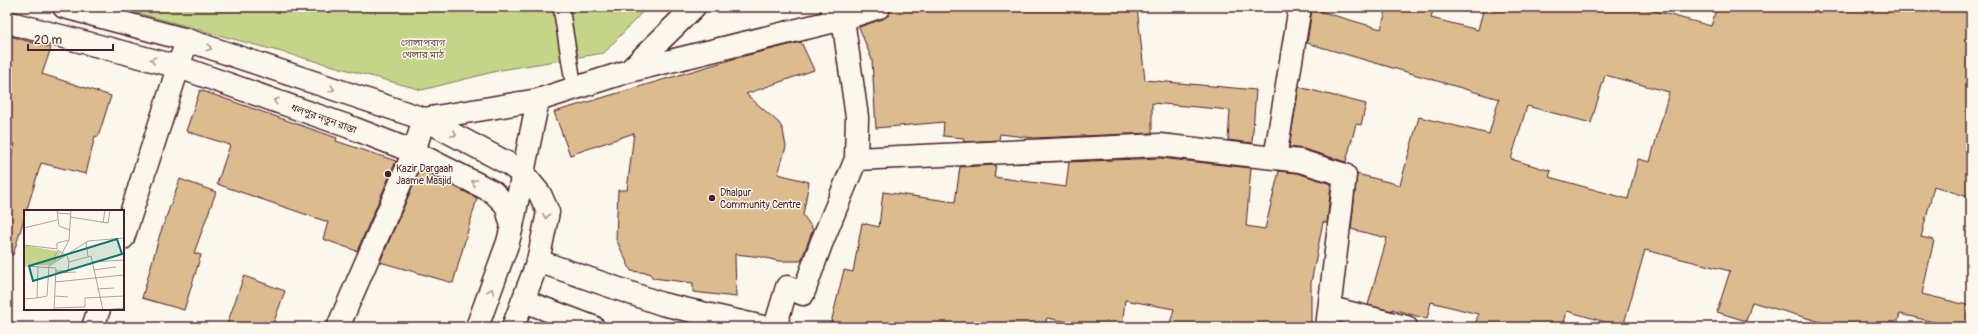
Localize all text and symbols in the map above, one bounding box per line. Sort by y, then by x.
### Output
scale bar [28,26,113,52]
text: 20 m [34,33,63,48]
park label: গোলাপবাগ খেলার মাঠ [401,37,446,61]
one-way arrow [205,43,212,51]
one-way arrow [150,56,157,65]
one-way arrow [329,84,336,92]
one-way arrow [273,97,280,106]
street label: ধলপুর নতুন রাস্তা [289,102,358,136]
one-way arrow [450,130,457,137]
place label: Kazir Dargaah Jaame Masjid [396,163,453,187]
marker: Kazir Dargaah Jaame Masjid [383,169,393,179]
one-way arrow [471,179,478,187]
place label: Dhalpur Community Centre [720,187,801,211]
marker: Dhalpur Community Centre [707,193,717,203]
inset map [24,210,124,310]
one-way arrow [542,213,551,220]
one-way arrow [487,287,495,294]

